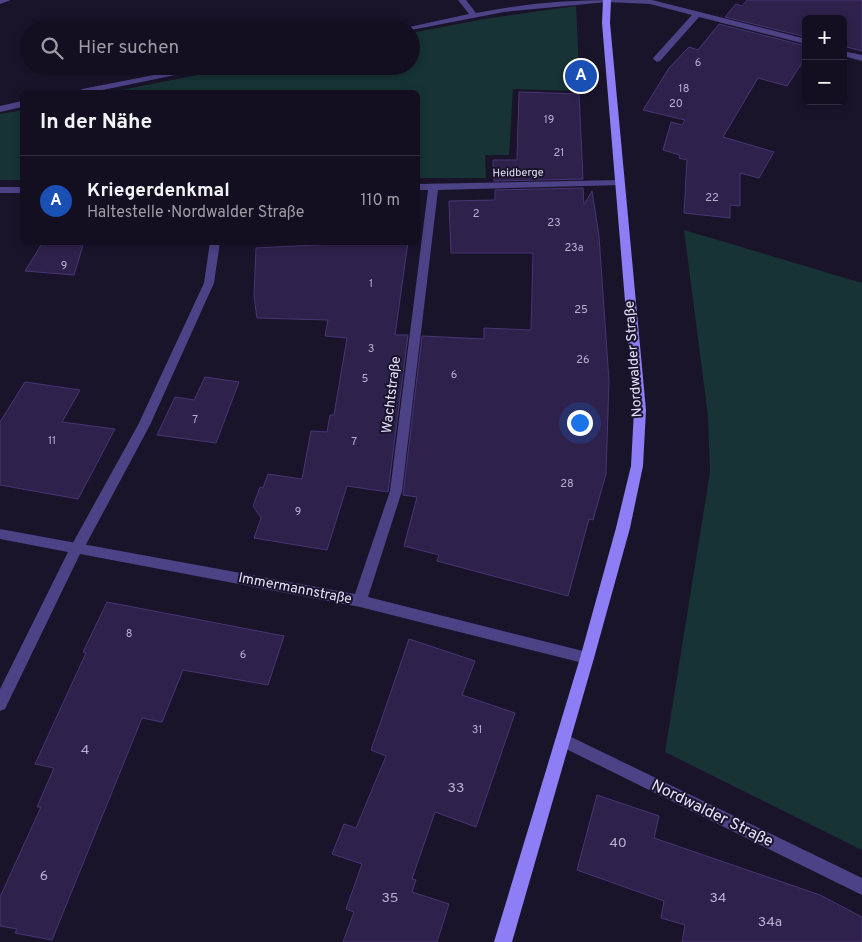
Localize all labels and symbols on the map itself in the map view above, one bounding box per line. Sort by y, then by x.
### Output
house number: 6 [695,56,701,70]
pin: A [565,57,597,95]
house number: 18 [679,82,689,96]
house number: 20 [669,97,683,111]
house number: 19 [544,113,554,127]
house number: 21 [554,146,564,160]
street label: Heidberge [492,166,544,180]
house number: 22 [705,191,719,205]
house number: 2 [473,207,479,221]
house number: 23 [547,216,561,230]
house number: 23a [564,241,584,255]
house number: 9 [61,259,67,273]
house number: 1 [369,277,373,291]
street label: Nordwalder Straße [621,300,647,418]
house number: 25 [574,303,588,317]
house number: 3 [368,342,374,356]
house number: 26 [576,353,590,367]
street label: Wachtstraße [379,355,405,435]
house number: 6 [451,368,457,382]
house number: 5 [362,372,369,386]
your location [567,410,593,436]
house number: 7 [192,413,198,427]
house number: 11 [48,434,56,448]
house number: 7 [351,435,357,449]
house number: 28 [560,477,574,491]
house number: 9 [295,505,301,519]
street label: Immermannstraße [237,570,353,608]
house number: 8 [126,627,132,641]
house number: 6 [240,648,246,662]
house number: 31 [472,723,482,737]
house number: 4 [81,742,89,759]
street label: Nordwalder Straße [648,776,776,852]
house number: 33 [448,780,464,797]
house number: 40 [609,835,627,852]
house number: 6 [40,868,48,885]
house number: 35 [381,890,399,907]
house number: 34 [709,890,727,907]
house number: 34a [758,914,782,931]

